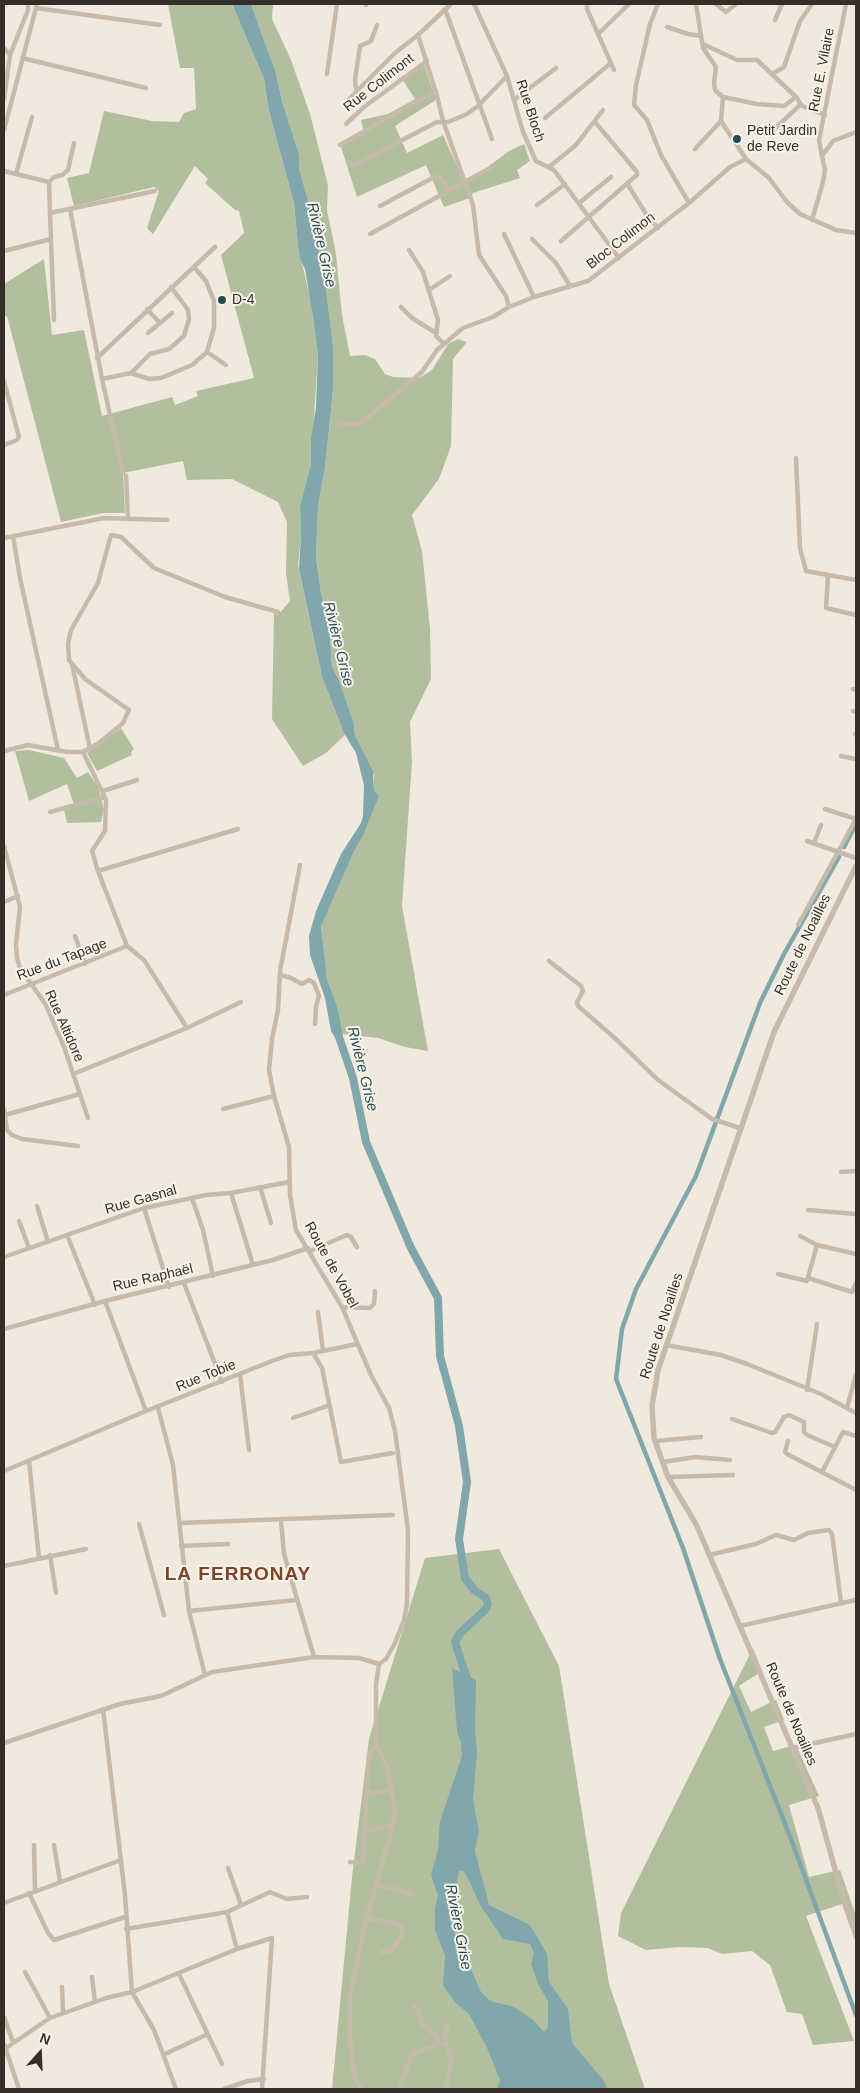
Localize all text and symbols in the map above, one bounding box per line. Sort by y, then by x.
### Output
street label: Rue E. Vilaire [806,27,838,113]
street label: Rue Colimont [340,50,418,116]
street label: Rue Bloch [512,78,548,144]
place label: Petit Jardin de Reve [747,123,817,156]
marker: Petit Jardin de Reve [731,133,743,145]
water label: Rivière Grise [302,201,340,289]
street label: Bloc Colimon [583,209,659,273]
place label: D-4 [232,292,255,308]
marker: D-4 [216,294,228,306]
water label: Rivière Grise [319,600,357,688]
street label: Route de Noailles [771,892,835,998]
street label: Rue du Tapage [15,935,109,985]
street label: Rue Altidore [41,987,87,1065]
water label: Rivière Grise [343,1025,381,1113]
street label: Rue Gasnal [103,1182,179,1218]
street label: Route de Vobel [300,1219,362,1311]
street label: Rue Raphaël [111,1261,195,1295]
street label: Route de Noailles [637,1271,687,1381]
street label: Rue Tobie [174,1356,238,1396]
district label: LA FERRONAY [163,1564,313,1586]
street label: Route de Noailles [762,1660,820,1768]
water label: Rivière Grise [441,1883,475,1971]
north arrow [15,2028,65,2078]
text: N [38,2030,53,2048]

